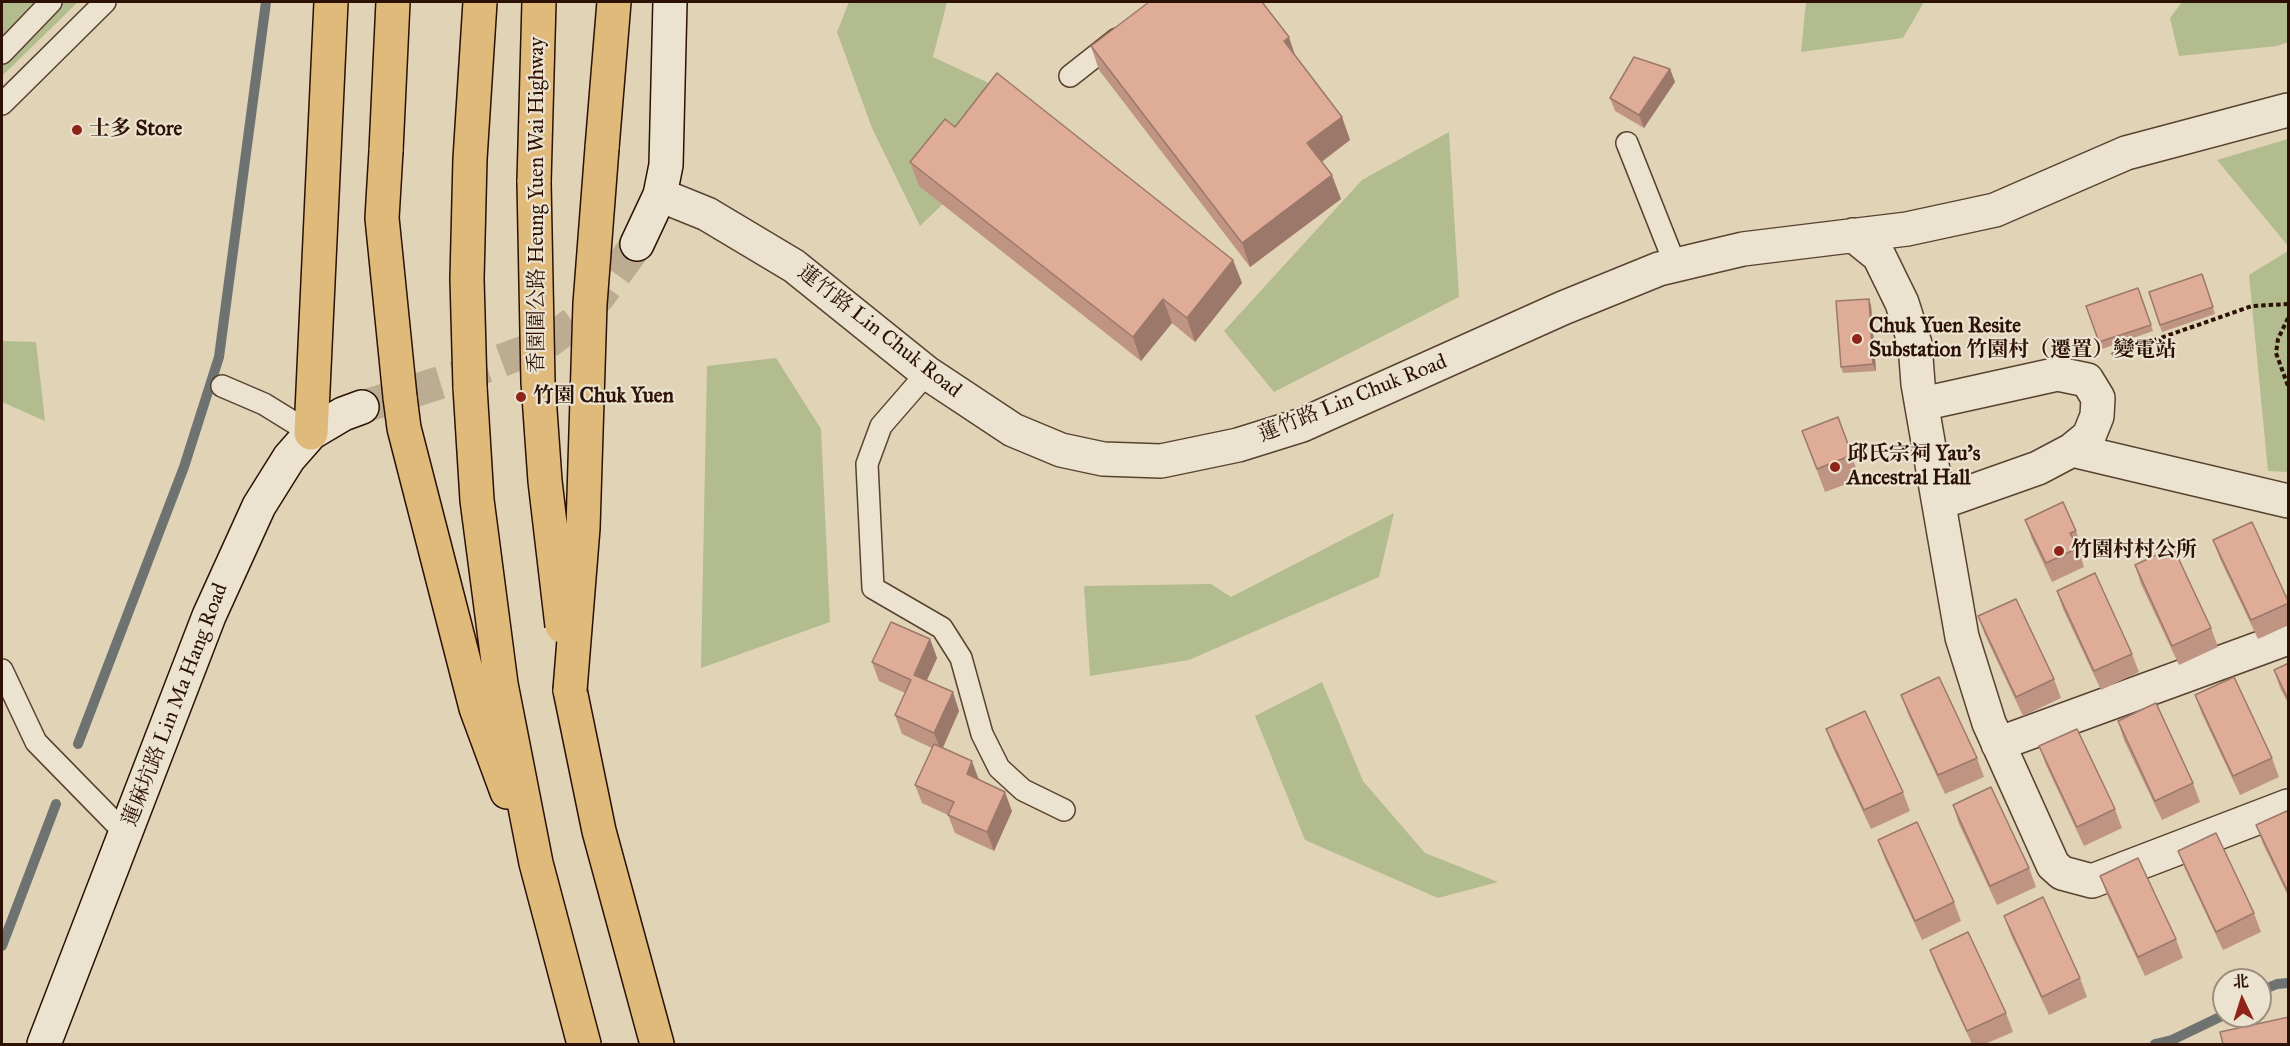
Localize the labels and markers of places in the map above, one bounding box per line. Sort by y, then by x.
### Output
place label: 士多 Store [89,117,182,143]
marker: 士多 Store [70,123,84,137]
place label: Chuk Yuen Resite Substation 竹園村（遷置）變電站 [1869,314,2176,364]
marker: Chuk Yuen Resite Substation 竹園村（遷置）變電站 [1850,332,1864,346]
place label: 竹園 Chuk Yuen [533,384,674,410]
marker: 竹園 Chuk Yuen [514,390,528,404]
place label: 邱氏宗祠 Yau's Ancestral Hall [1847,442,1980,492]
marker: 邱氏宗祠 Yau's Ancestral Hall [1828,460,1842,474]
place label: 竹園村村公所 [2071,538,2197,564]
marker: 竹園村村公所 [2052,544,2066,558]

